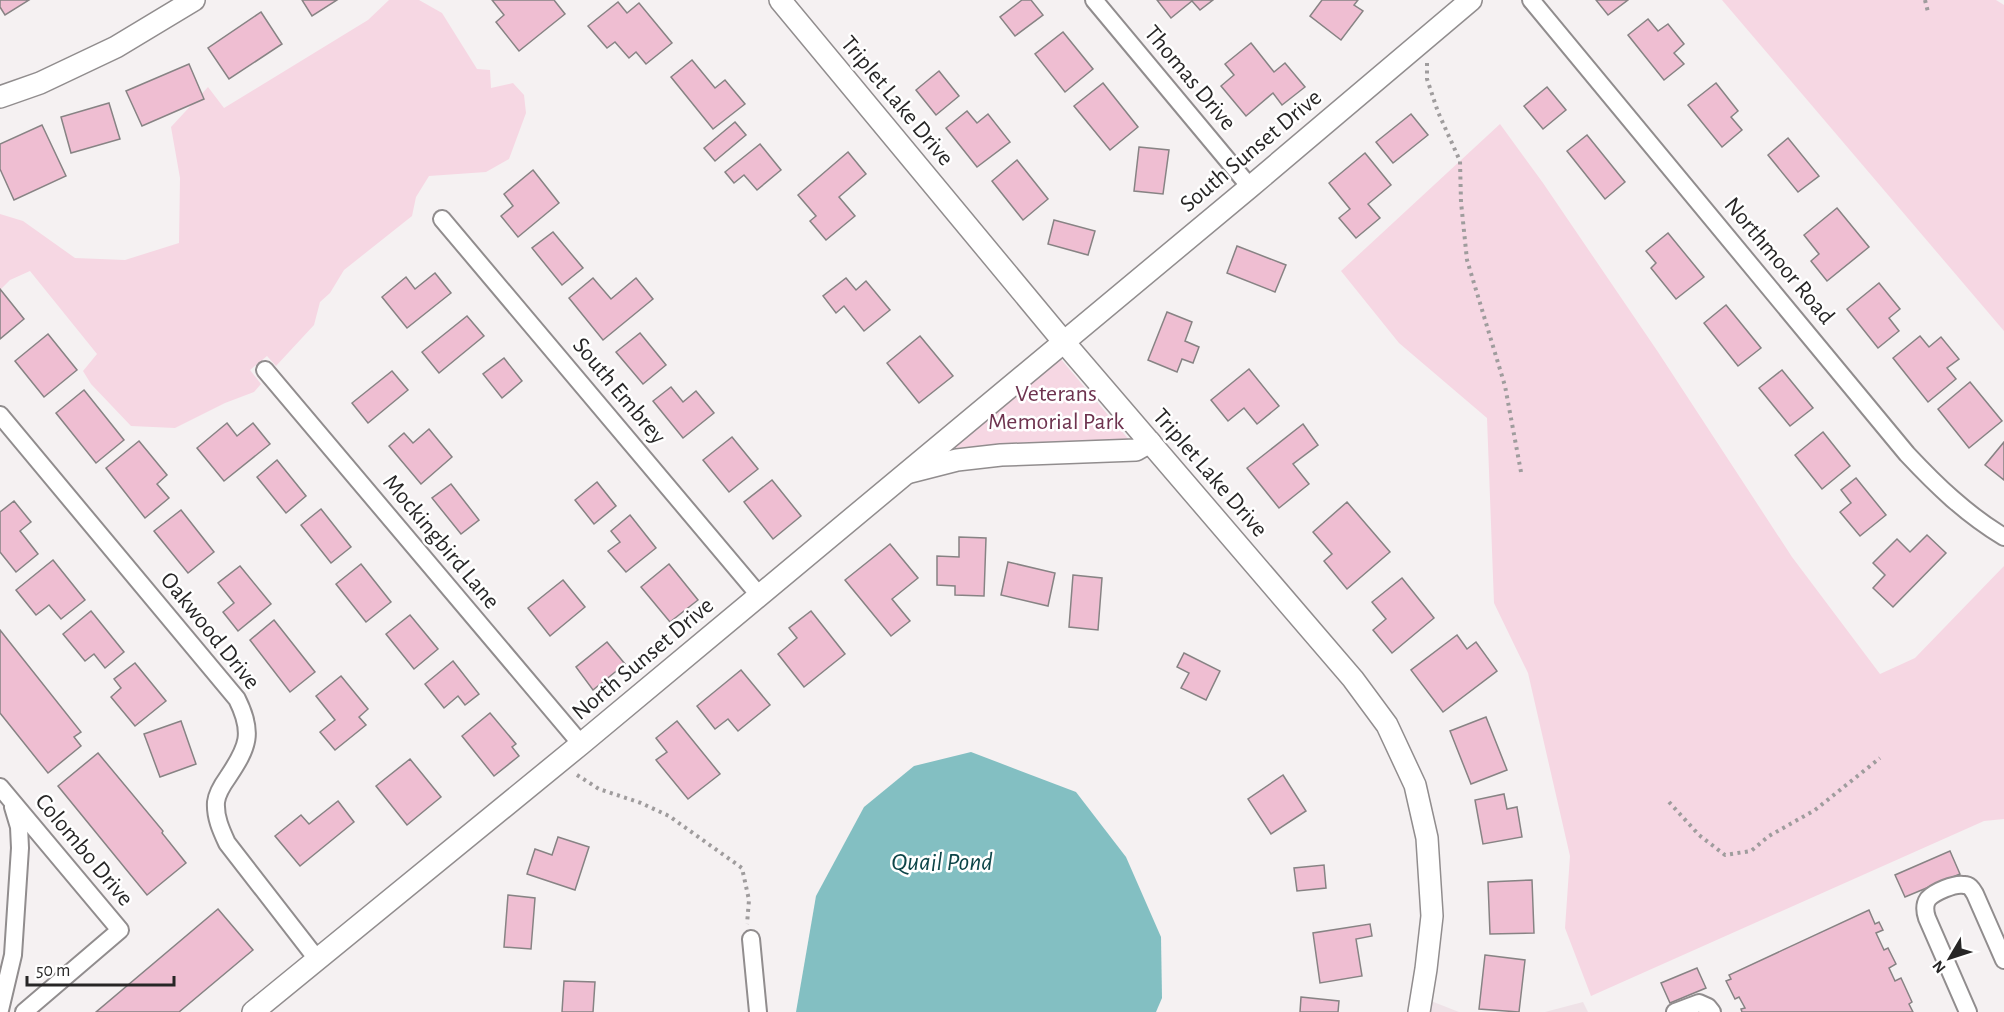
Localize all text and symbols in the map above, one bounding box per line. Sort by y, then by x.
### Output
street label: Thomas Drive [1139,21,1241,135]
street label: Triplet Lake Drive [836,32,958,170]
street label: South Sunset Drive [1176,85,1326,217]
street label: Northmoor Road [1719,193,1839,329]
street label: South Embrey [568,333,670,449]
park label: Veterans Memorial Park [988,382,1124,434]
street label: Triplet Lake Drive [1148,404,1272,542]
street label: Mockingbird Lane [378,470,504,614]
street label: Oakwood Drive [156,568,264,694]
street label: North Sunset Drive [568,593,718,725]
street label: Colombo Drive [30,789,138,911]
water label: Quail Pond [891,849,993,875]
north arrow [1920,928,1980,988]
scale bar [27,949,174,987]
text: N [1929,957,1949,976]
text: 50 m [36,962,70,980]

